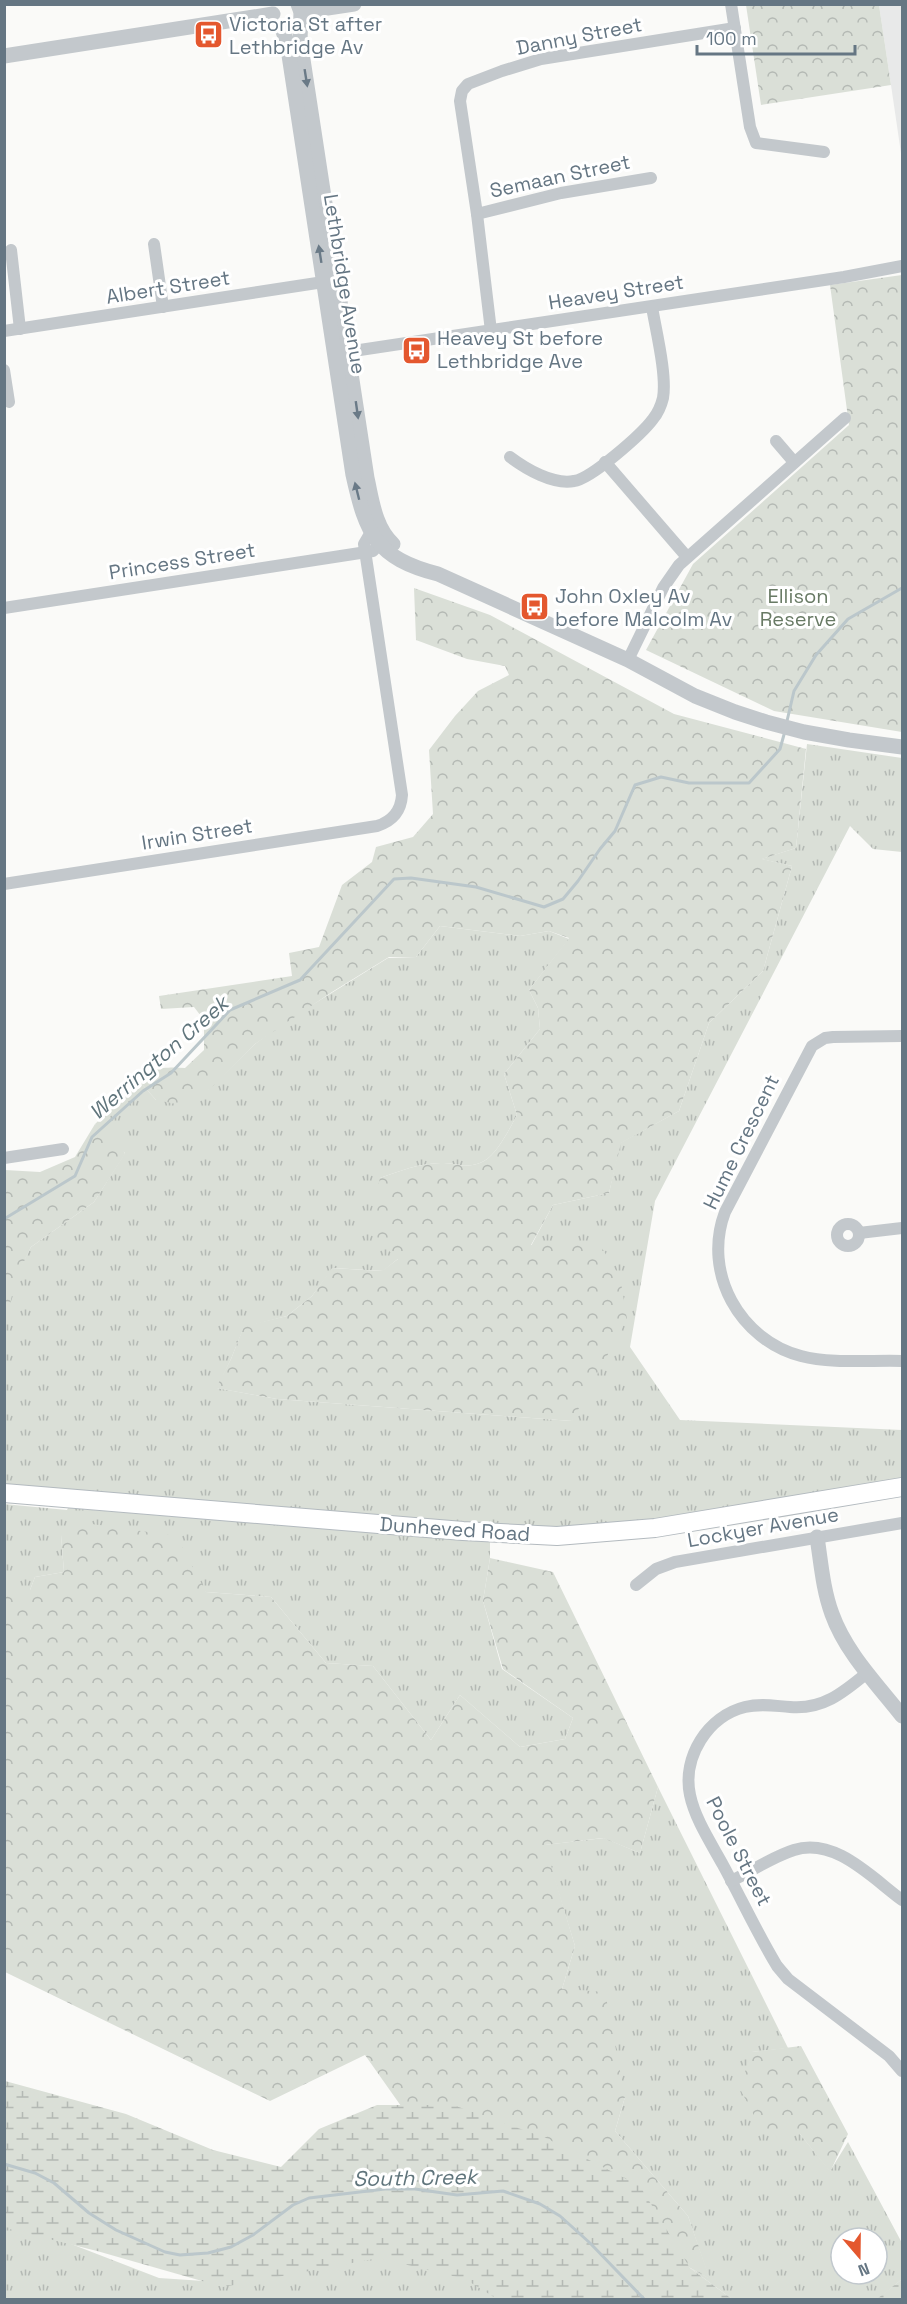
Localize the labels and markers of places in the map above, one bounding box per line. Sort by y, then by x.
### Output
place label: Victoria St after Lethbridge Av [229,11,382,60]
bus stop icon: Victoria St after Lethbridge Av [192,19,224,51]
place label: Heavey St before Lethbridge Ave [437,325,603,374]
bus stop icon: Heavey St before Lethbridge Ave [400,334,432,366]
place label: John Oxley Av before Malcolm Av [555,583,732,632]
bus stop icon: John Oxley Av before Malcolm Av [518,591,550,623]

